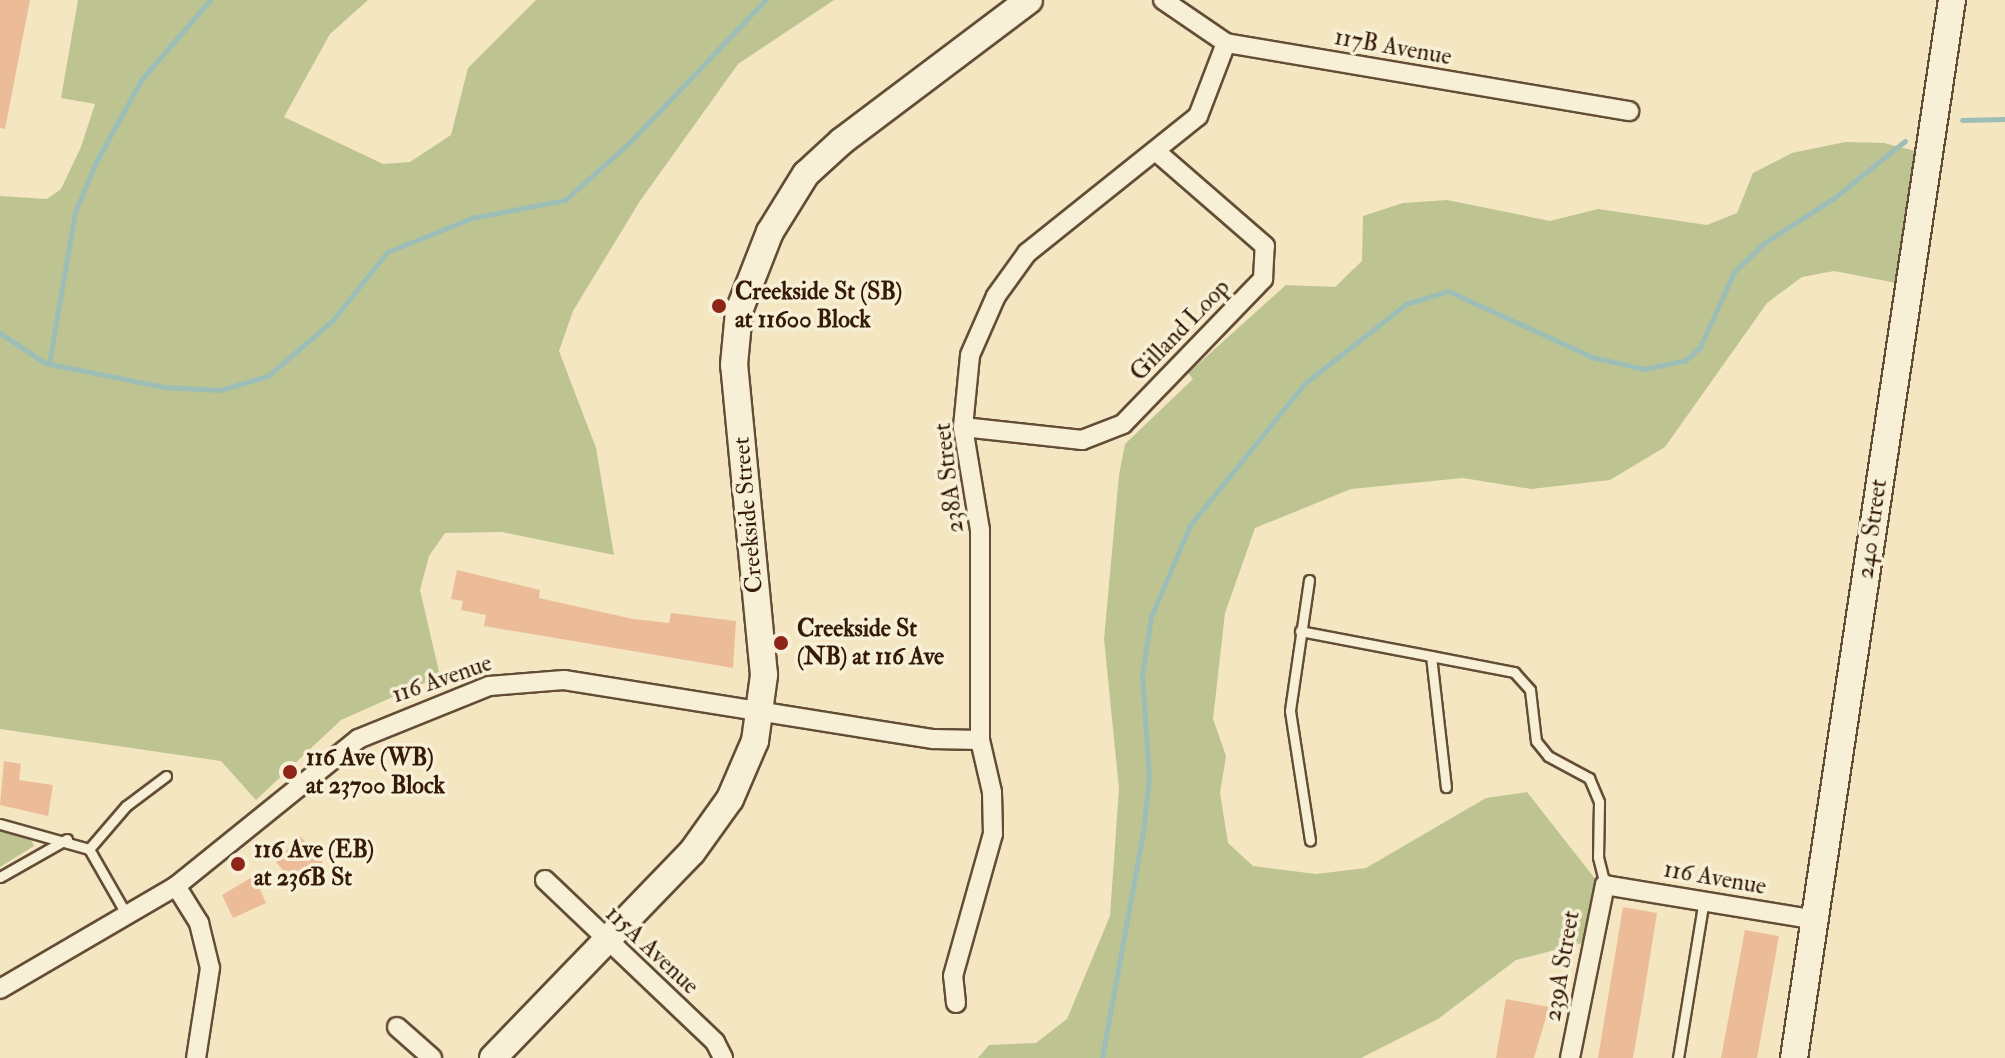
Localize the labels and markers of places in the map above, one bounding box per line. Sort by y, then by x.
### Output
place label: Creekside St (SB) at 11600 Block [735,278,902,334]
marker: Creekside St (SB) at 11600 Block [710,297,728,315]
place label: Creekside St (NB) at 116 Ave [797,615,944,671]
marker: Creekside St (NB) at 116 Ave [772,634,790,652]
place label: 116 Ave (WB) at 23700 Block [306,744,445,800]
marker: 116 Ave (WB) at 23700 Block [281,763,299,781]
place label: 116 Ave (EB) at 236B St [254,836,374,892]
marker: 116 Ave (EB) at 236B St [229,855,247,873]

